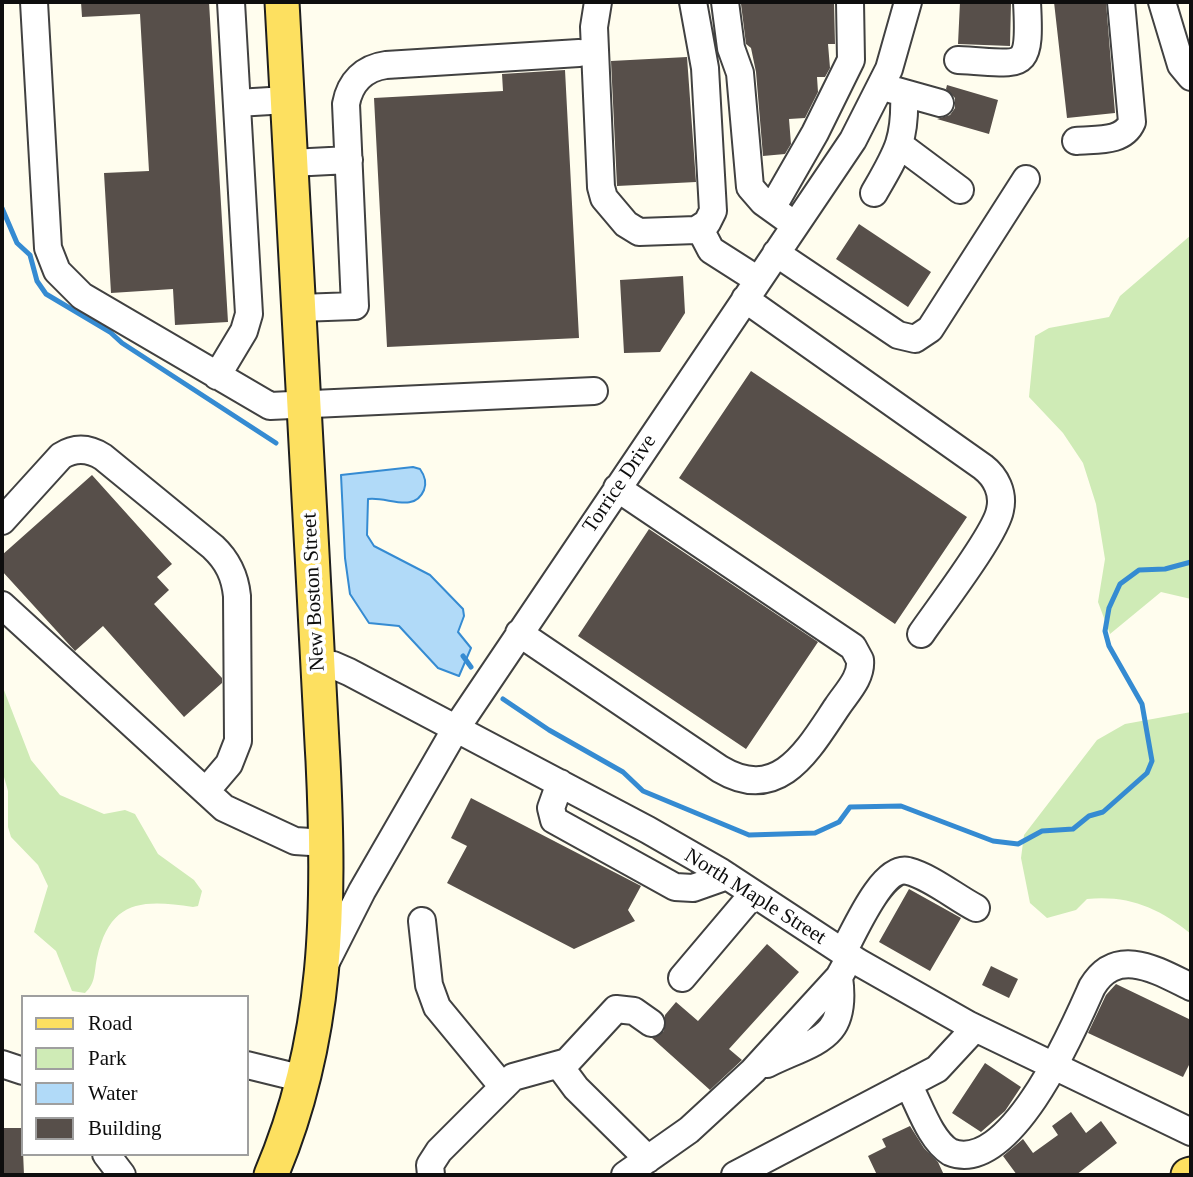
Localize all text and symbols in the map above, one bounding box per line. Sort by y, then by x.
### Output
street label: Torrice Drive [578,430,662,538]
street label: New Boston Street [297,512,331,672]
street label: North Maple Street [680,843,830,951]
legend [21,995,248,1156]
text: Road [88,1011,132,1035]
text: Park [88,1046,127,1070]
text: Water [88,1081,138,1105]
text: Building [88,1116,162,1140]

